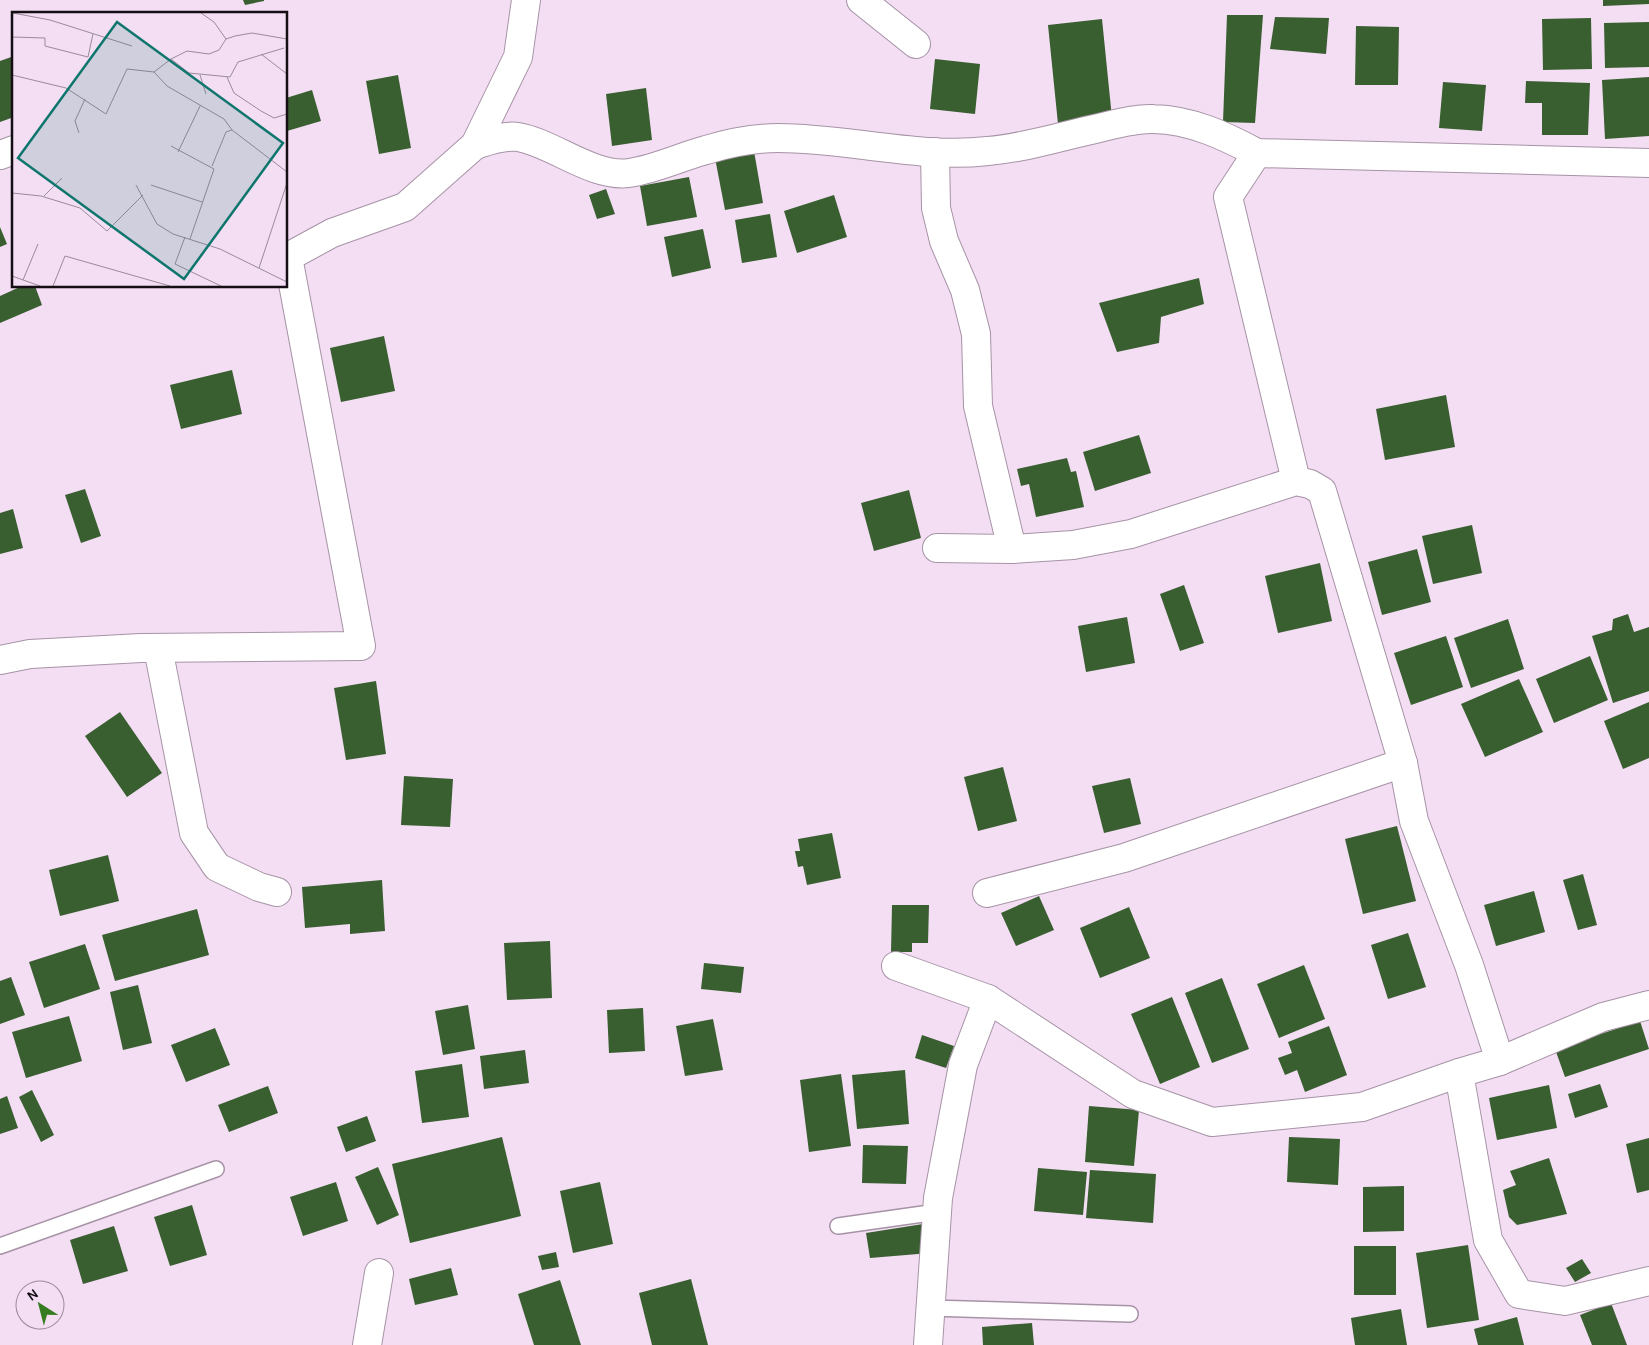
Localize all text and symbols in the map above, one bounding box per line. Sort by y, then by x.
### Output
inset map [12,12,288,288]
north arrow [15,1280,65,1330]
text: N [24,1285,42,1305]

